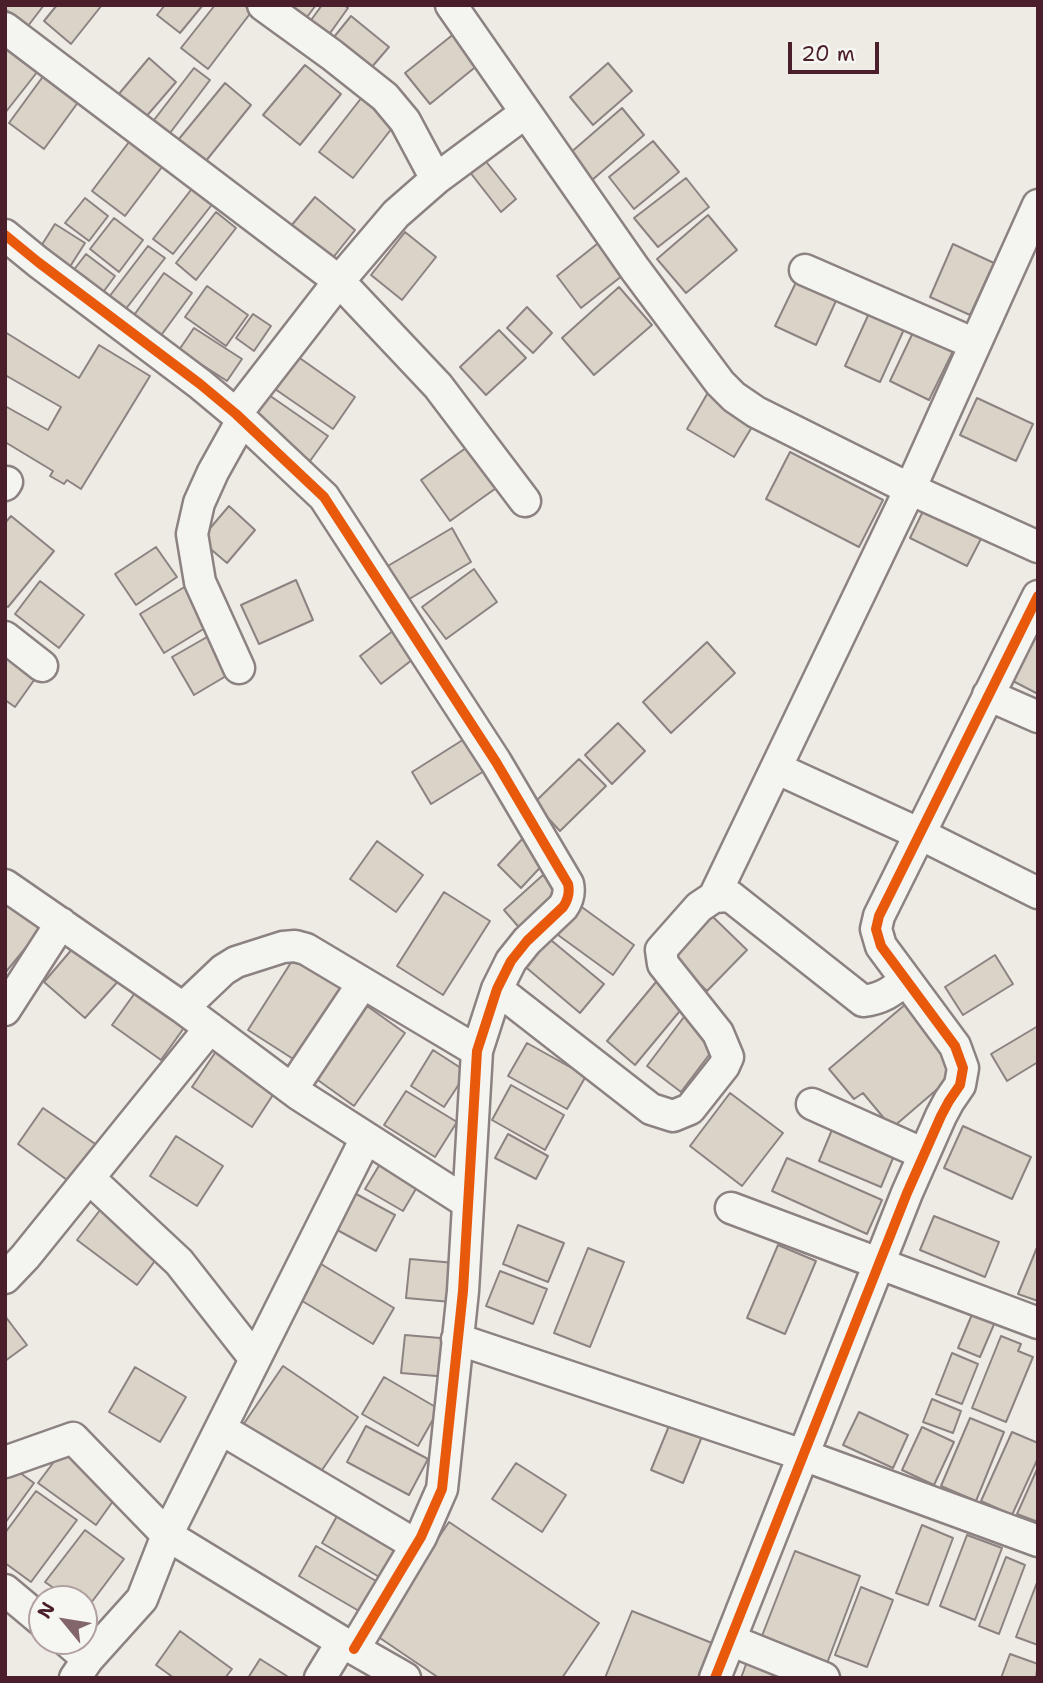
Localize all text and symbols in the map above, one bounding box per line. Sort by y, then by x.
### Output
scale bar [791,28,882,72]
text: 20 m [801,40,855,68]
north arrow [28,1585,98,1655]
text: N [32,1597,61,1623]

